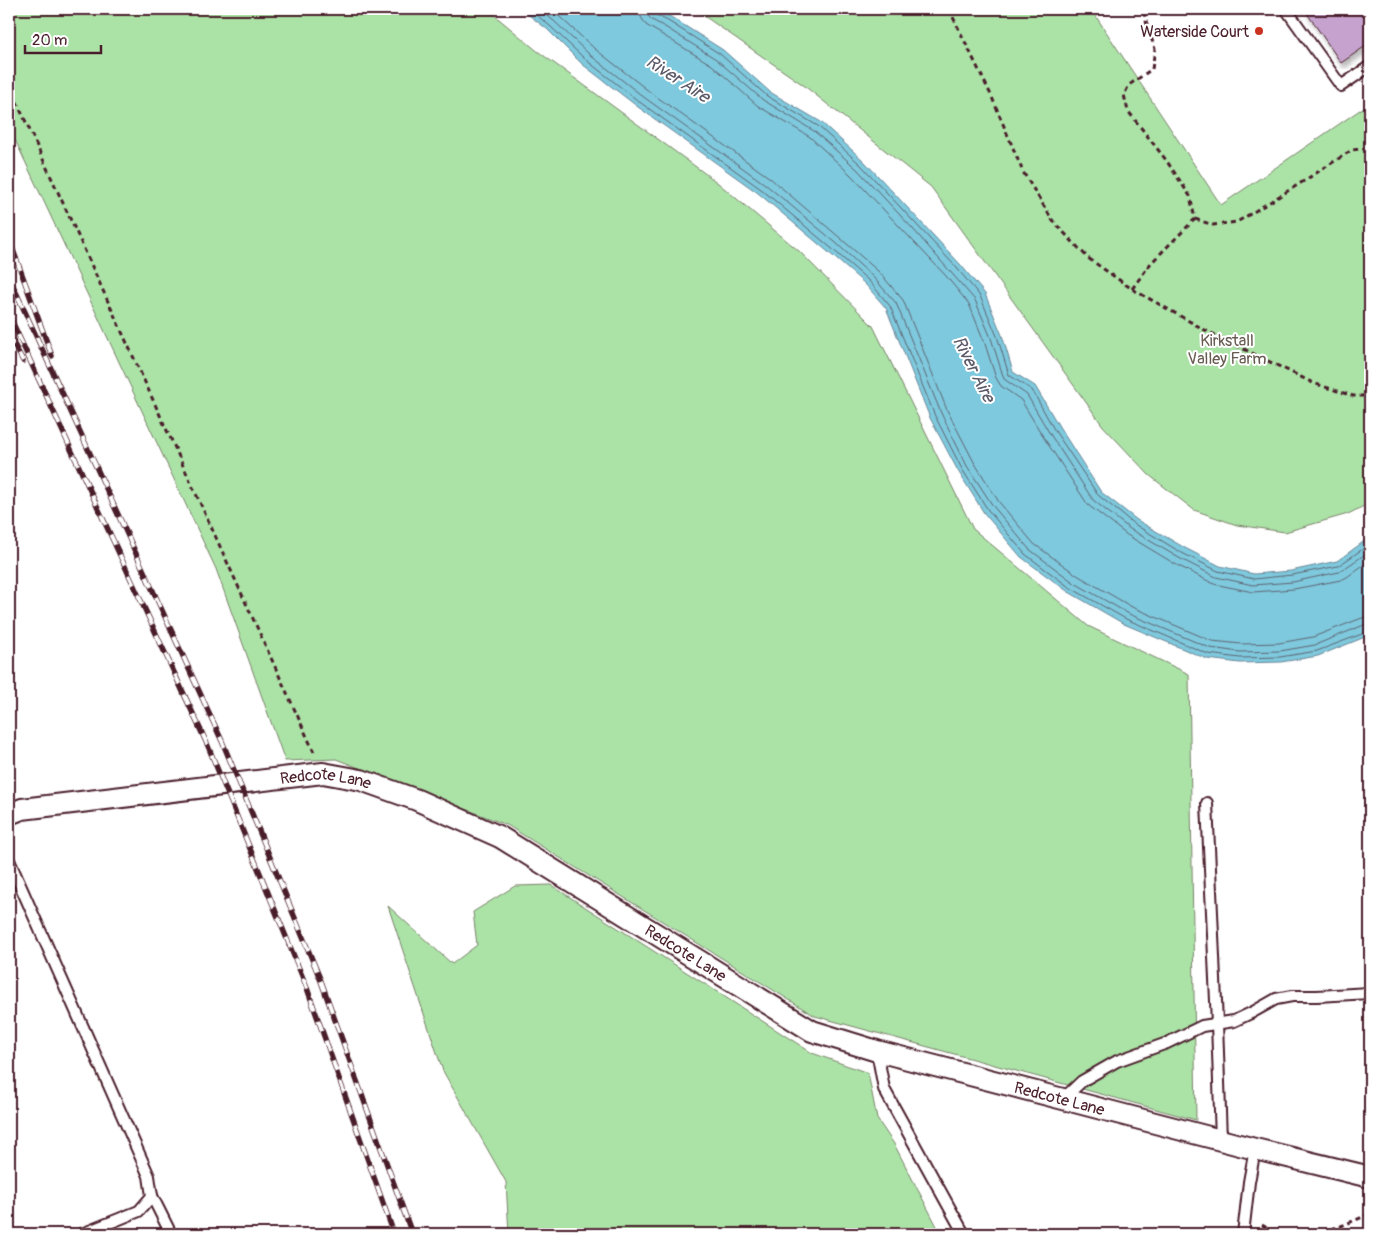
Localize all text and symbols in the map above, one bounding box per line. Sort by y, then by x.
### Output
scale bar [25,22,101,54]
place label: Waterside Court [1140,22,1250,42]
marker: Waterside Court [1253,25,1265,37]
text: 20 m [32,31,67,50]
water label: River Aire [642,50,716,110]
park label: Kirkstall Valley Farm [1188,331,1266,369]
water label: River Aire [947,332,1001,408]
street label: Redcote Lane [279,764,374,794]
street label: Redcote Lane [641,921,730,986]
street label: Redcote Lane [1012,1078,1107,1120]

